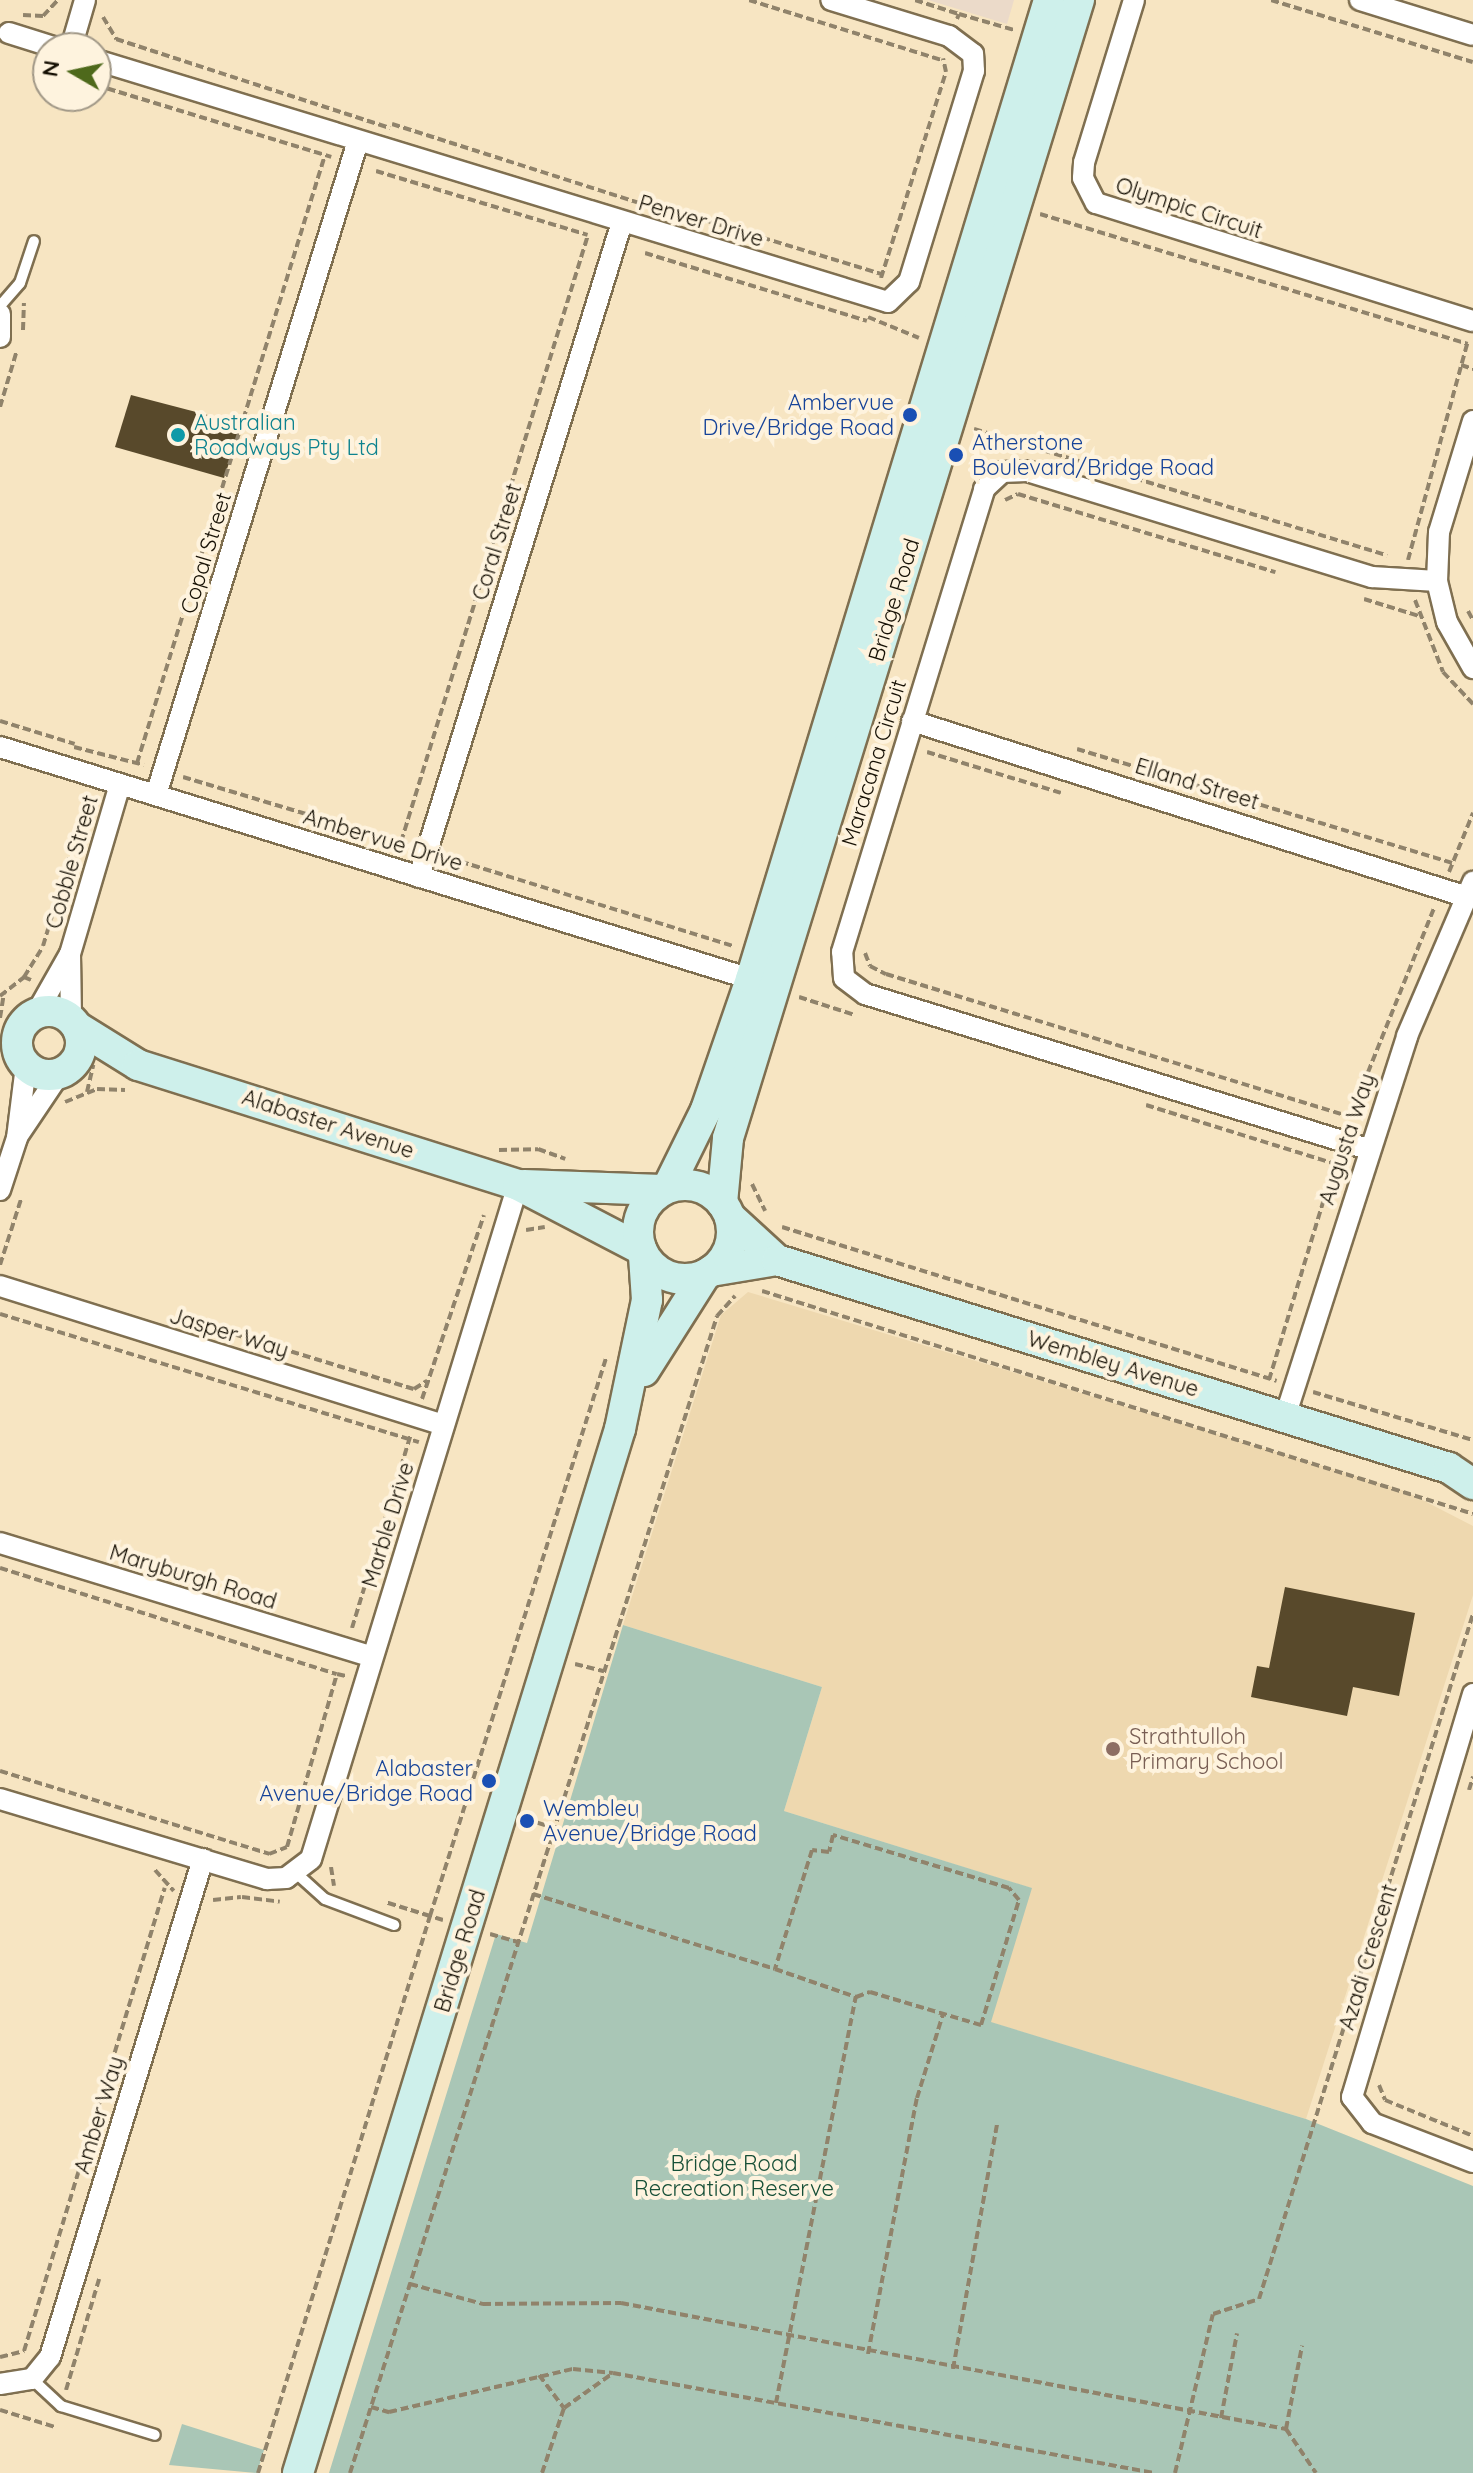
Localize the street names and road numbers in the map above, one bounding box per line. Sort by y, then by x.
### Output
street label: Olympic Circuit [1112,172,1266,244]
street label: Penver Drive [635,189,767,253]
street label: Coral Street [467,481,527,603]
street label: Copal Street [175,489,237,617]
street label: Bridge Road [863,535,925,665]
street label: Maracana Circuit [836,676,912,850]
street label: Elland Street [1132,753,1262,815]
street label: Cobble Street [40,792,104,932]
street label: Ambervue Drive [300,803,466,877]
street label: Augusta Way [1313,1070,1381,1208]
street label: Alabaster Avenue [239,1084,417,1164]
street label: Jasper Way [166,1302,292,1364]
street label: Wembley Avenue [1024,1325,1202,1403]
street label: Marble Drive [356,1459,420,1591]
street label: Maryburgh Road [106,1539,280,1615]
street label: Azadi Crescent [1333,1881,1403,2033]
street label: Bridge Road [429,1886,491,2016]
street label: Amber Way [69,2053,129,2177]

